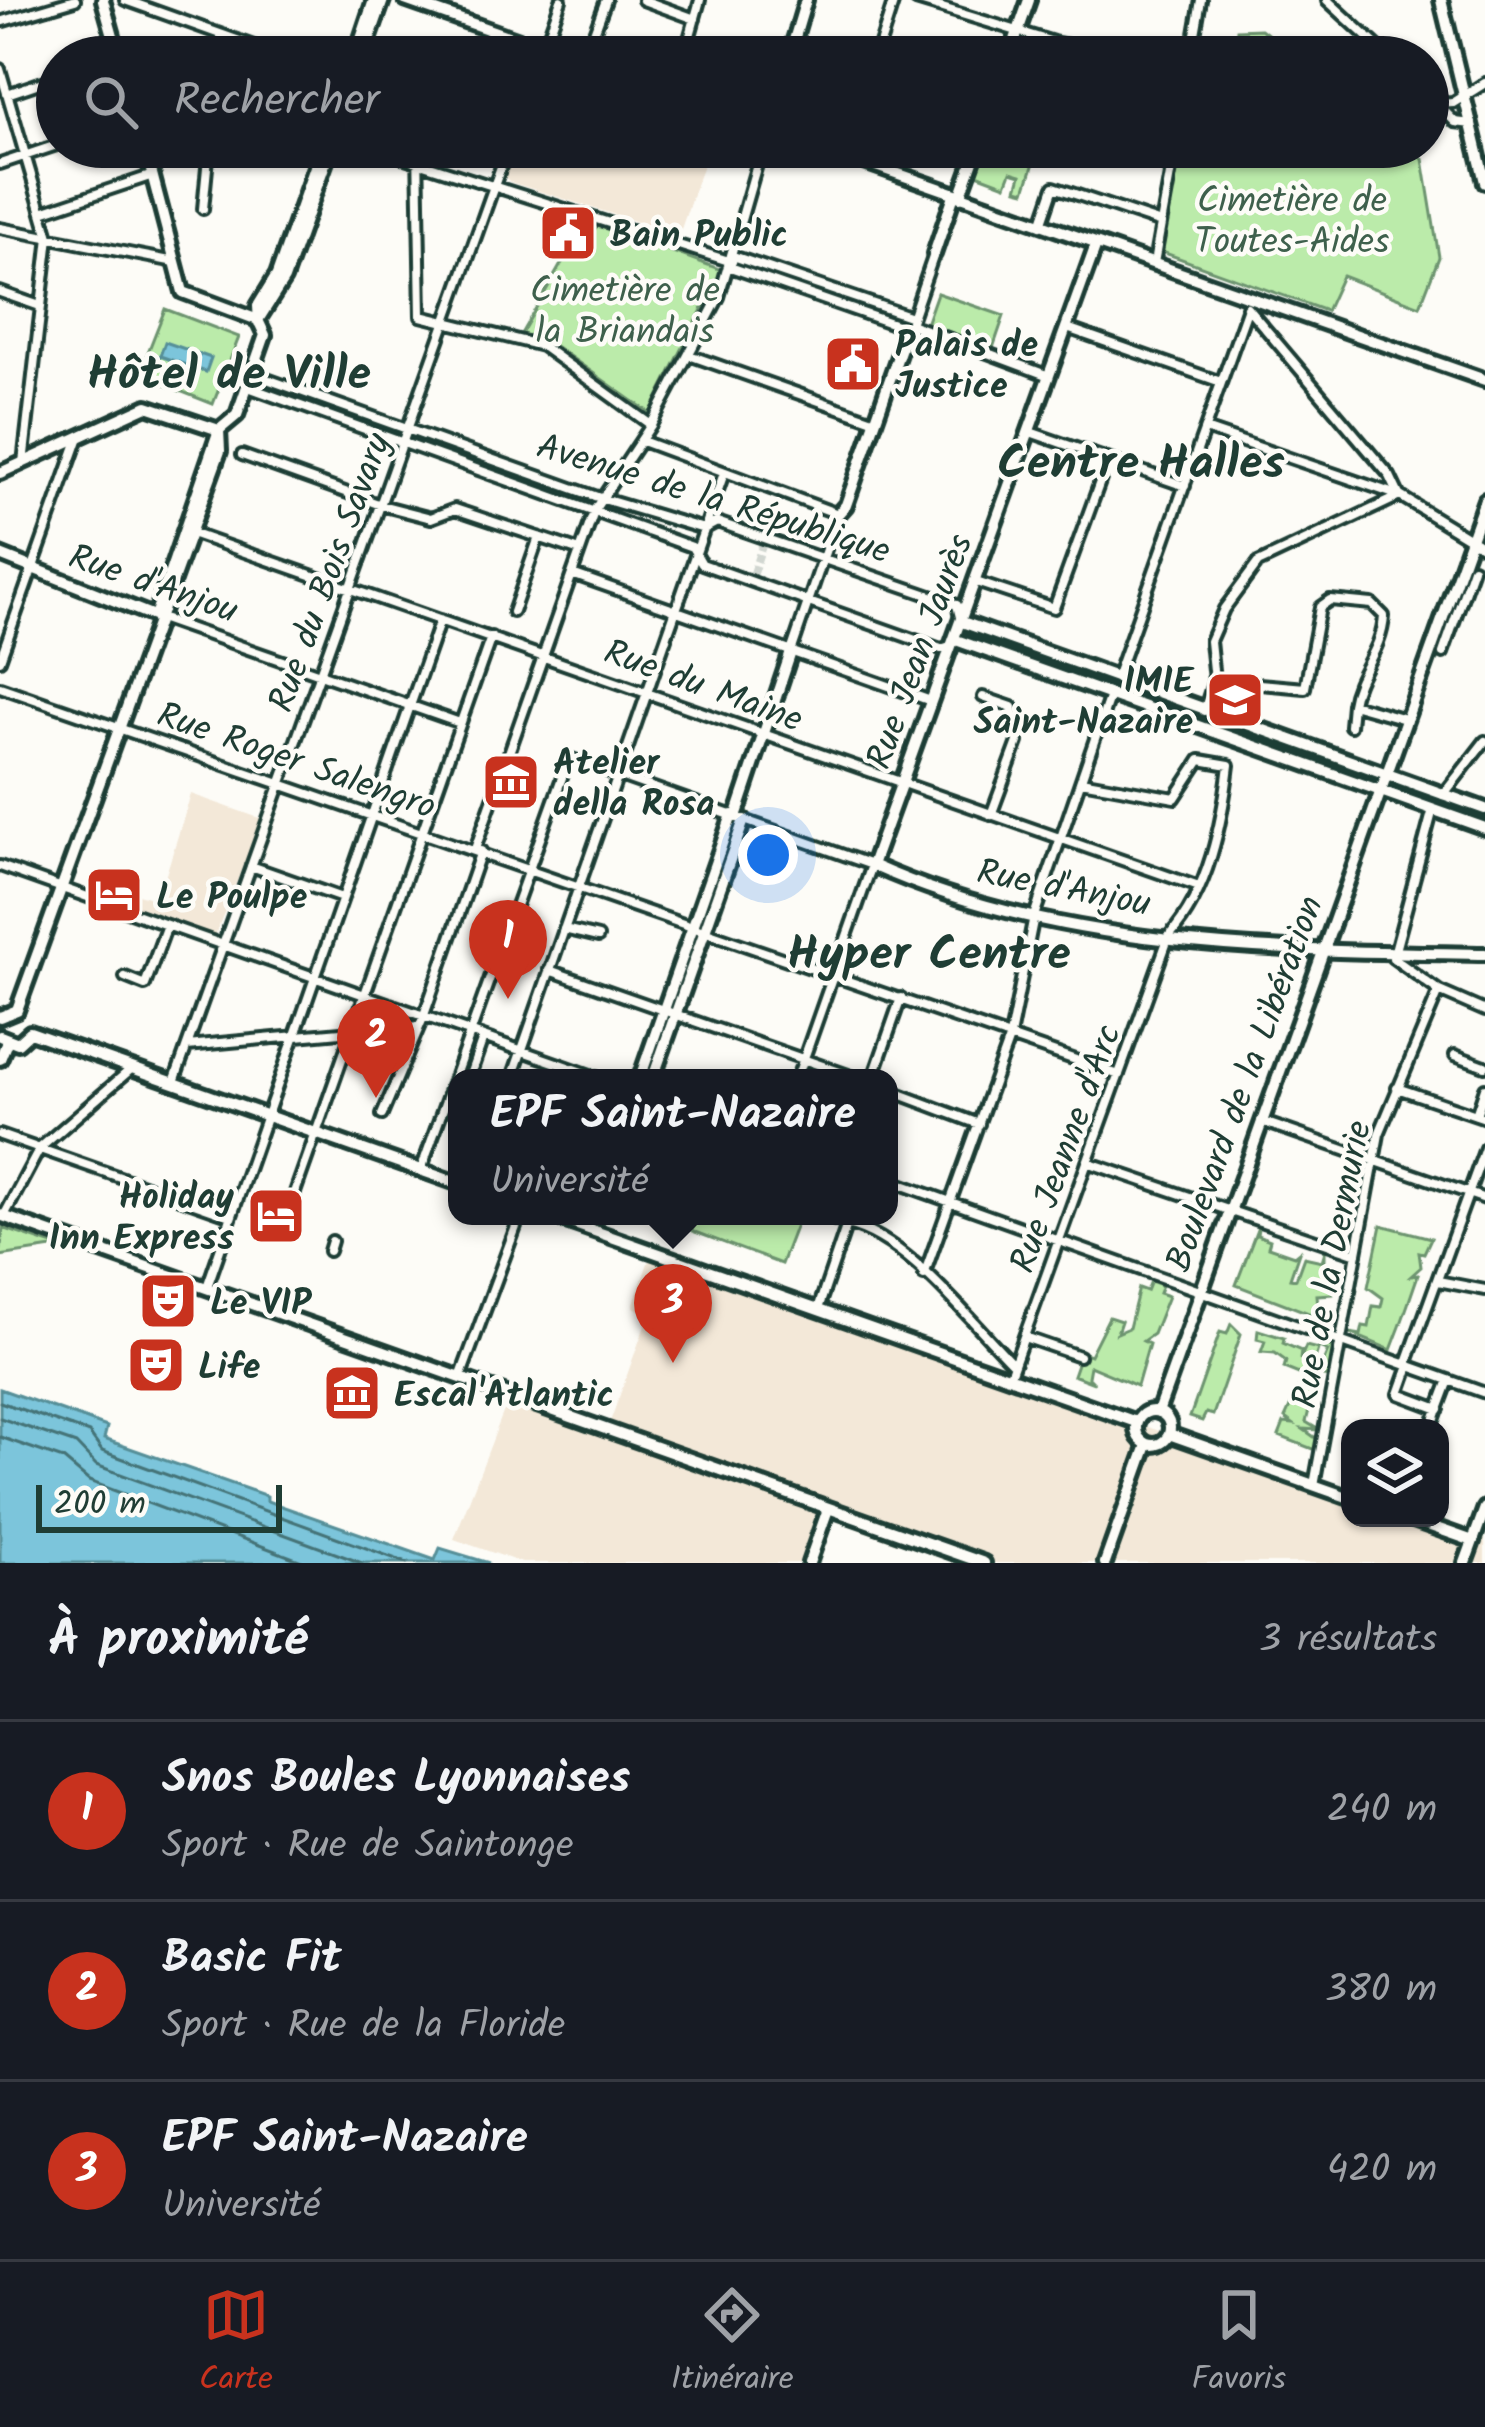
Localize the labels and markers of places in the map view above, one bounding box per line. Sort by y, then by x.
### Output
public building icon: Bain Public [537,202,599,264]
place label: Bain Public [610,208,788,265]
place label: Palais de Justice [895,318,1038,416]
public building icon: Palais de Justice [822,333,884,395]
place label: IMIE Saint-Nazaire [973,654,1195,752]
school or university icon: IMIE Saint-Nazaire [1204,669,1266,731]
place label: Atelier della Rosa [553,736,715,834]
museum icon: Atelier della Rosa [480,751,542,813]
hotel icon: Le Poulpe [83,864,145,926]
place label: Le Poulpe [156,870,308,927]
pin: 1 [469,900,547,999]
pin: 2 [337,999,415,1098]
place label: Holiday Inn Express [49,1170,234,1268]
hotel icon: Holiday Inn Express [245,1185,307,1247]
pin: 3 [634,1264,712,1363]
theatre icon: Le VIP [137,1270,199,1332]
place label: Le VIP [210,1276,312,1333]
theatre icon: Life [125,1334,187,1396]
place label: Life [198,1340,261,1397]
museum icon: Escal'Atlantic [321,1362,383,1424]
place label: Escal'Atlantic [394,1368,614,1425]

